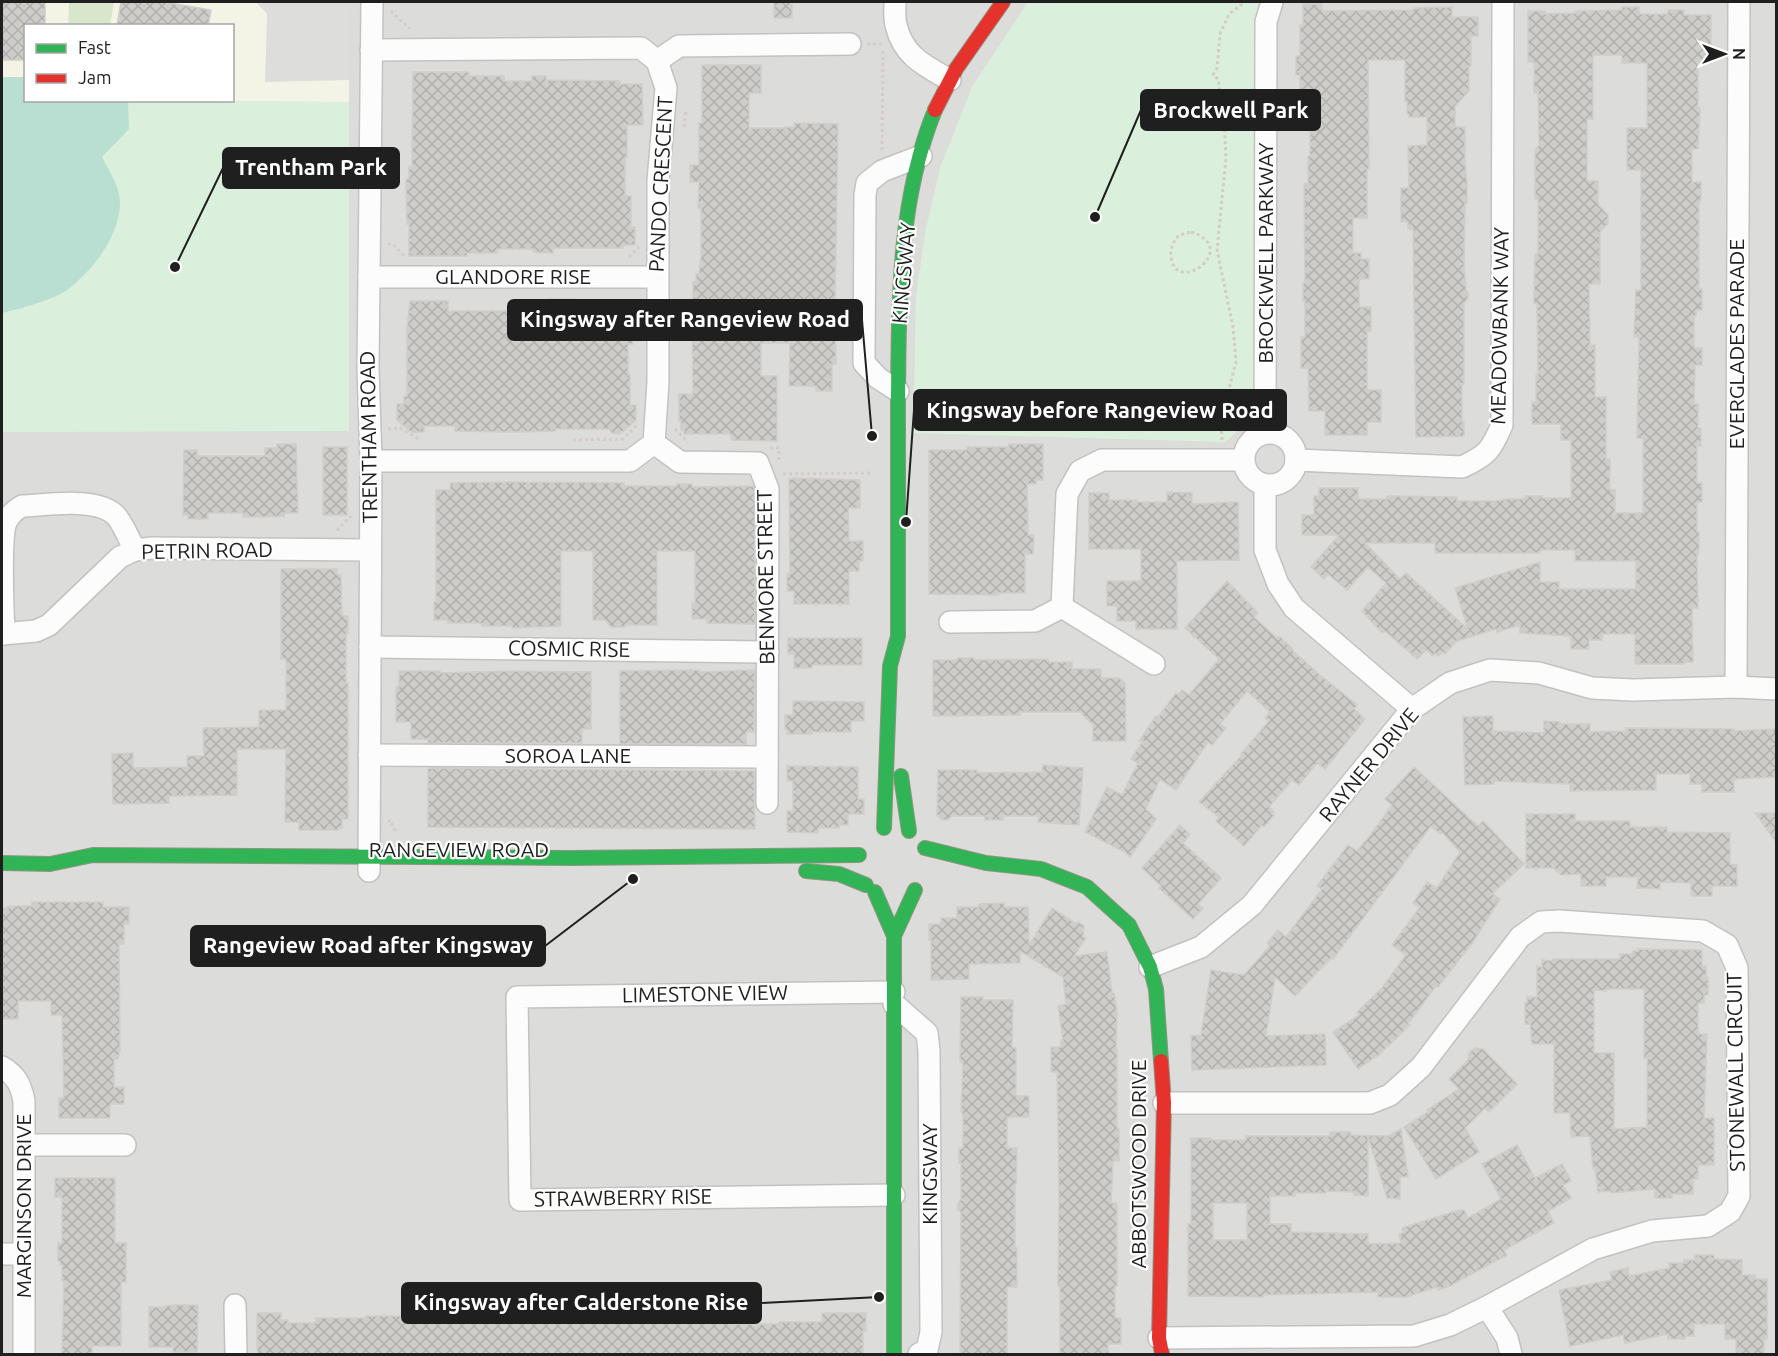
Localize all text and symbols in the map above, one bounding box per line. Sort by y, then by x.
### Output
legend [24,24,234,102]
north arrow [1694,24,1754,84]
text: Fast [78,37,111,57]
text: N [1730,48,1748,60]
text: Jam [78,67,112,87]
callout: Brockwell Park [1141,90,1320,130]
street label: PANDO CRESCENT [643,95,677,273]
text: Brockwell Park [1153,97,1309,122]
street label: BROCKWELL PARKWAY [1253,143,1277,363]
callout: Trentham Park [223,148,399,188]
text: Trentham Park [235,154,387,179]
street label: KINGSWAY [887,221,919,325]
street label: MEADOWBANK WAY [1485,227,1513,425]
street label: EVERGLADES PARADE [1724,239,1748,449]
street label: GLANDORE RISE [435,264,591,288]
callout: Kingsway after Rangeview Road [508,300,862,340]
text: Kingsway after Rangeview Road [520,306,850,331]
street label: TRENTHAM ROAD [354,351,382,523]
callout: Kingsway before Rangeview Road [914,390,1286,430]
text: Kingsway before Rangeview Road [926,397,1274,422]
street label: BENMORE STREET [751,489,779,665]
street label: PETRIN ROAD [141,537,273,563]
street label: COSMIC RISE [508,635,630,661]
street label: RAYNER DRIVE [1314,703,1423,826]
street label: SOROA LANE [505,743,631,767]
street label: RANGEVIEW ROAD [369,837,549,861]
callout: Rangeview Road after Kingsway [191,926,545,966]
text: Rangeview Road after Kingsway [203,932,533,957]
street label: STONEWALL CIRCUIT [1721,972,1749,1172]
street label: LIMESTONE VIEW [622,980,788,1006]
street label: ABBOTSWOOD DRIVE [1126,1060,1150,1268]
street label: MARGINSON DRIVE [11,1114,35,1298]
street label: KINGSWAY [917,1123,941,1225]
street label: STRAWBERRY RISE [534,1183,712,1211]
callout: Kingsway after Calderstone Rise [402,1283,761,1323]
text: Kingsway after Calderstone Rise [414,1289,748,1314]

